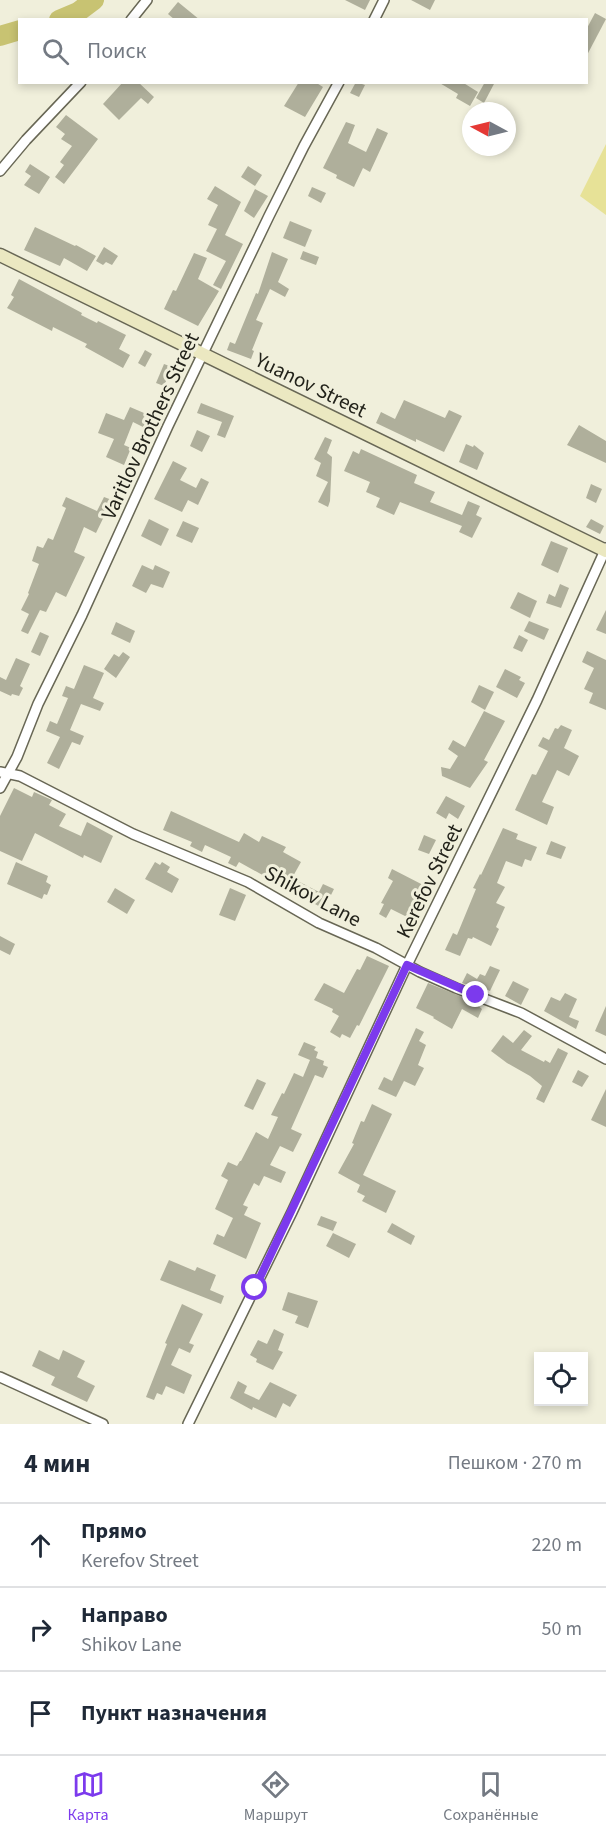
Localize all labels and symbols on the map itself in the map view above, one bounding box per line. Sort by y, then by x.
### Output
north arrow [462,102,516,156]
street label: Varitlov Brothers Street [93,328,207,524]
street label: Yuanov Street [249,345,372,425]
street label: Kerefov Street [388,819,470,943]
street label: Shikov Lane [259,858,367,934]
route end [462,981,488,1007]
route start [241,1274,267,1300]

